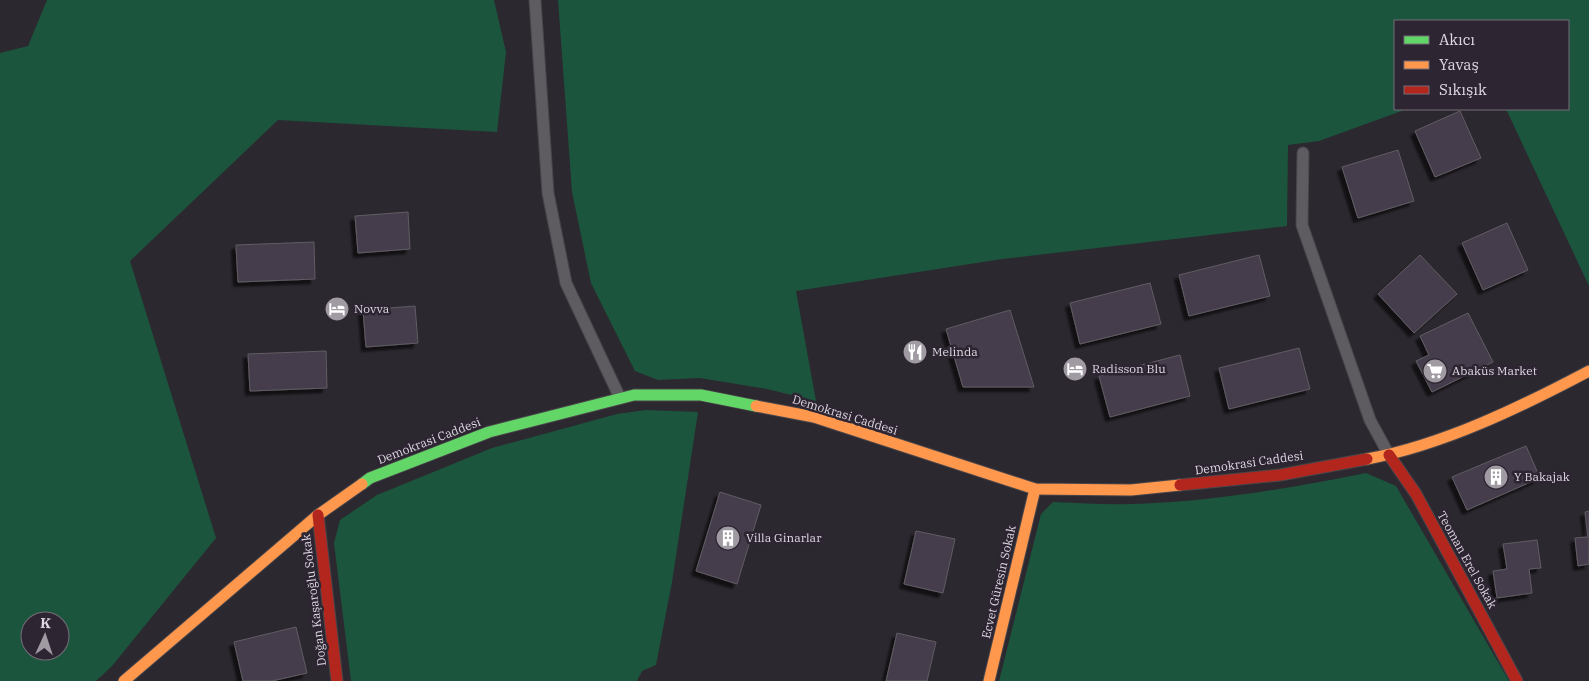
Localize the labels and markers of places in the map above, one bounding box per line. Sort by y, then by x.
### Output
hotel icon: Novva [324,296,350,322]
place label: Novva [354,301,390,316]
restaurant icon: Melinda [902,339,928,365]
place label: Melinda [932,344,978,359]
hotel icon: Radisson Blu [1062,356,1088,382]
supermarket icon: Abaküs Market [1422,358,1448,384]
place label: Radisson Blu [1092,361,1166,376]
place label: Abaküs Market [1452,363,1537,378]
building icon: Y Bakajak [1483,464,1509,490]
place label: Y Bakajak [1514,469,1570,484]
building icon: Villa Ginarlar [715,525,741,551]
place label: Villa Ginarlar [746,530,822,545]

